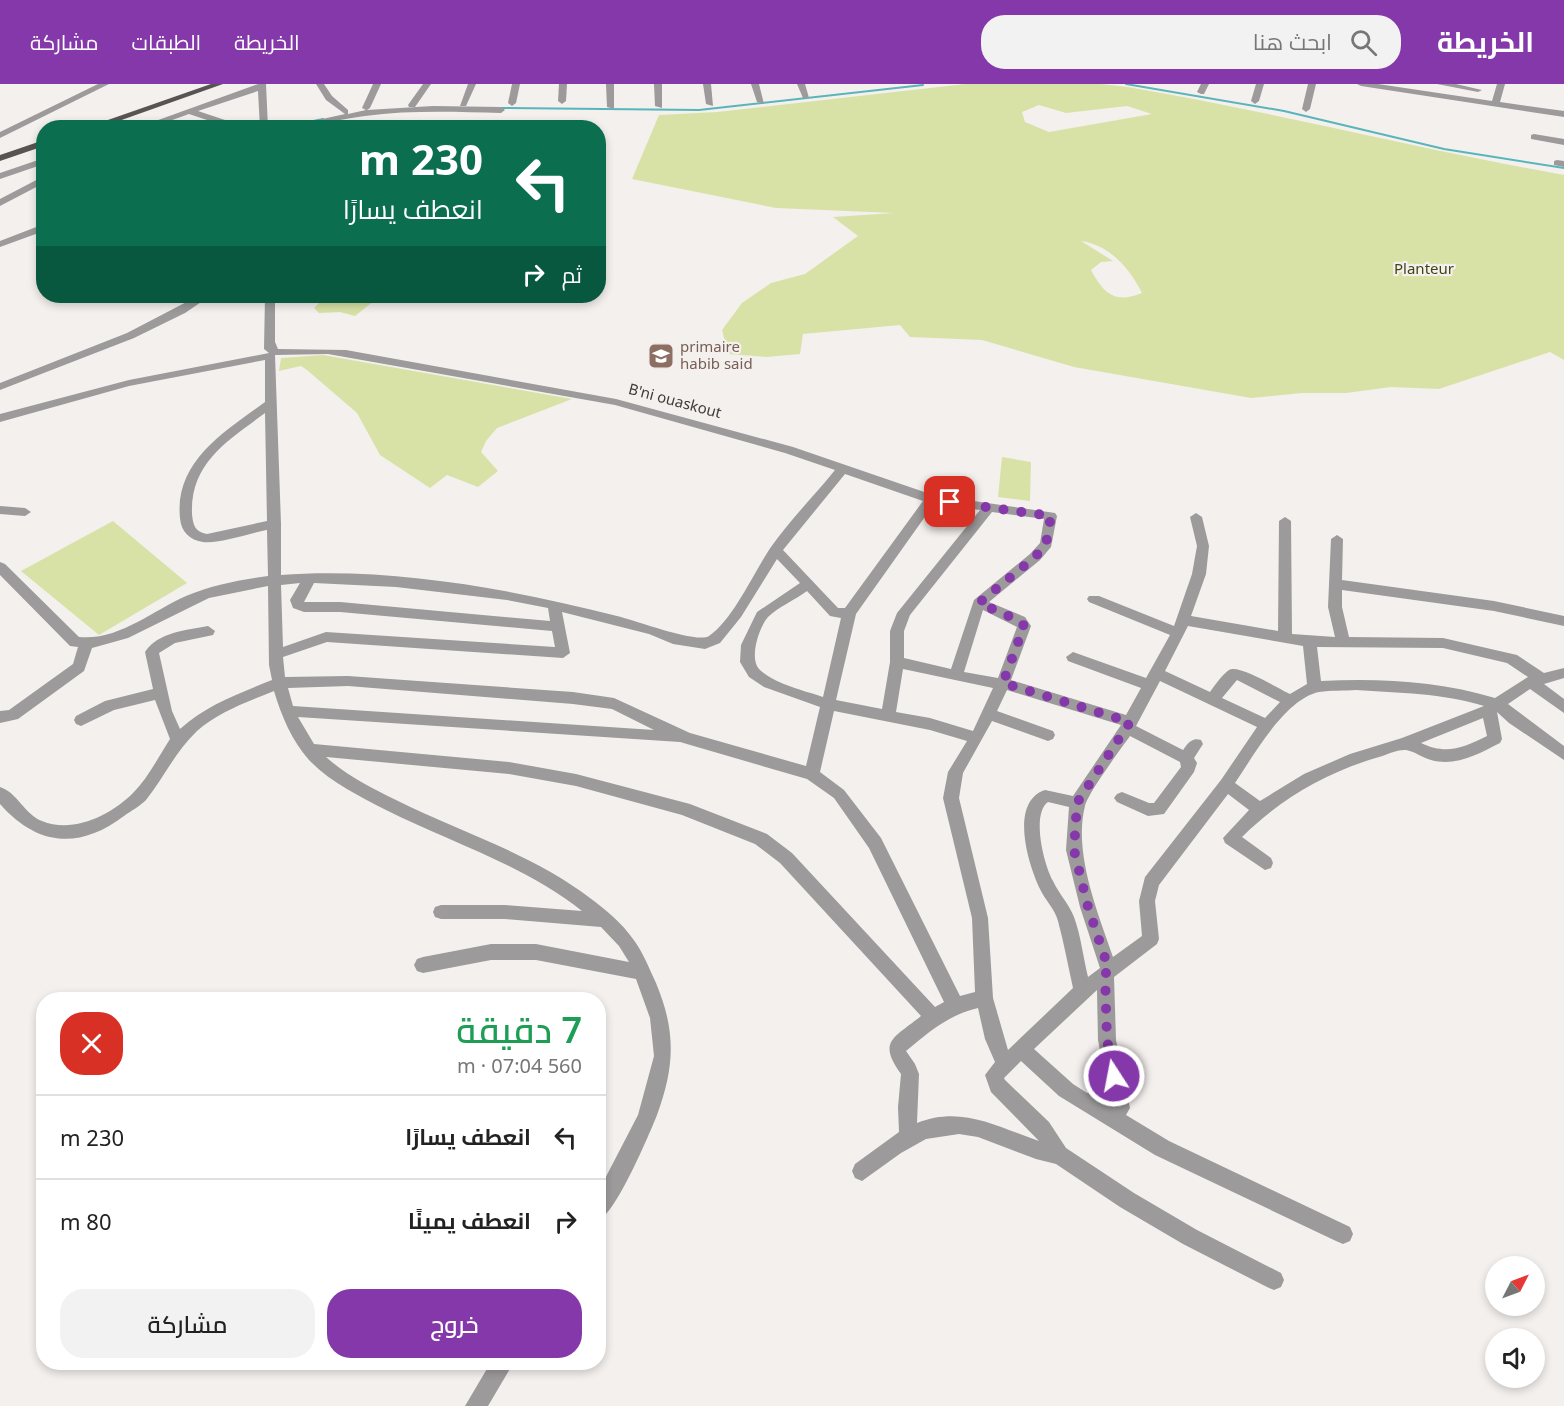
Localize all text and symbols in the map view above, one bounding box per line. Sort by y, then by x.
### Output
search box [981,15,1401,69]
text: الخريطة [1437,22,1534,60]
text: ابحث هنا [1253,26,1332,56]
icon: search [1347,26,1380,59]
text: مشاركة [30,28,99,56]
text: الطبقات [132,28,201,56]
text: الخريطة [234,28,300,56]
text: 230 m [359,130,483,187]
icon: left [504,144,582,222]
text: انعطف يسارًا [343,190,483,227]
icon: right [517,258,550,291]
park label: Planteur [1394,258,1454,278]
text: ثم [562,259,582,289]
place label: primaire habib said [680,336,753,373]
school or university icon: primaire habib said [646,341,676,371]
street label: B'ni ouaskout [627,378,724,422]
pin [924,476,975,527]
icon: arrive [933,485,966,518]
text: 7 دقيقة [456,1005,582,1054]
button: close [60,1012,123,1075]
position arrow [1082,1044,1146,1108]
text: 560 m · 07:04 [457,1052,582,1079]
text: انعطف يسارًا [405,1121,531,1151]
icon: left [549,1121,582,1154]
text: 230 m [60,1122,124,1152]
text: انعطف يمينًا [408,1205,531,1235]
icon: right [549,1205,582,1238]
text: 80 m [60,1206,111,1236]
north arrow [1485,1256,1545,1316]
map controls [1485,1256,1545,1388]
button: مشاركة [60,1289,315,1358]
button: خروج [327,1289,582,1358]
button: sound [1485,1328,1545,1388]

